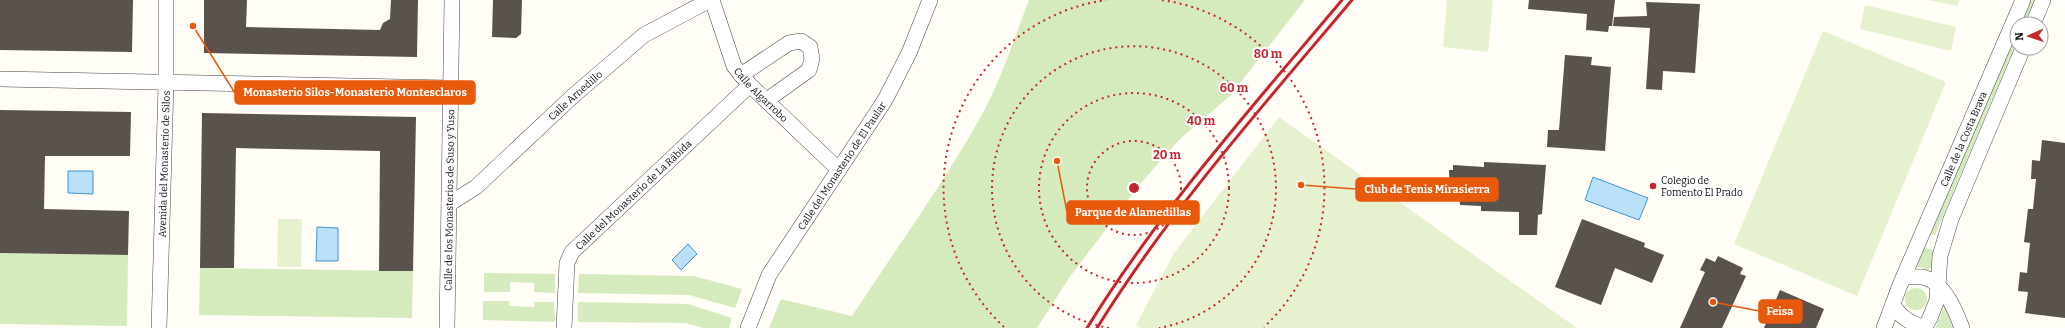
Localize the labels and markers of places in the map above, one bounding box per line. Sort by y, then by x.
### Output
callout: Monasterio Silos-Monasterio Montesclaros [235,81,475,104]
place label: Colegio de Fomento El Prado [1661,175,1743,199]
callout: Club de Tenis Mirasierra [1356,178,1498,201]
centre of rings [1127,181,1141,195]
marker: Colegio de Fomento El Prado [1648,181,1658,191]
callout: Parque de Alamedillas [1067,201,1199,224]
callout: Feisa [1759,300,1802,323]

